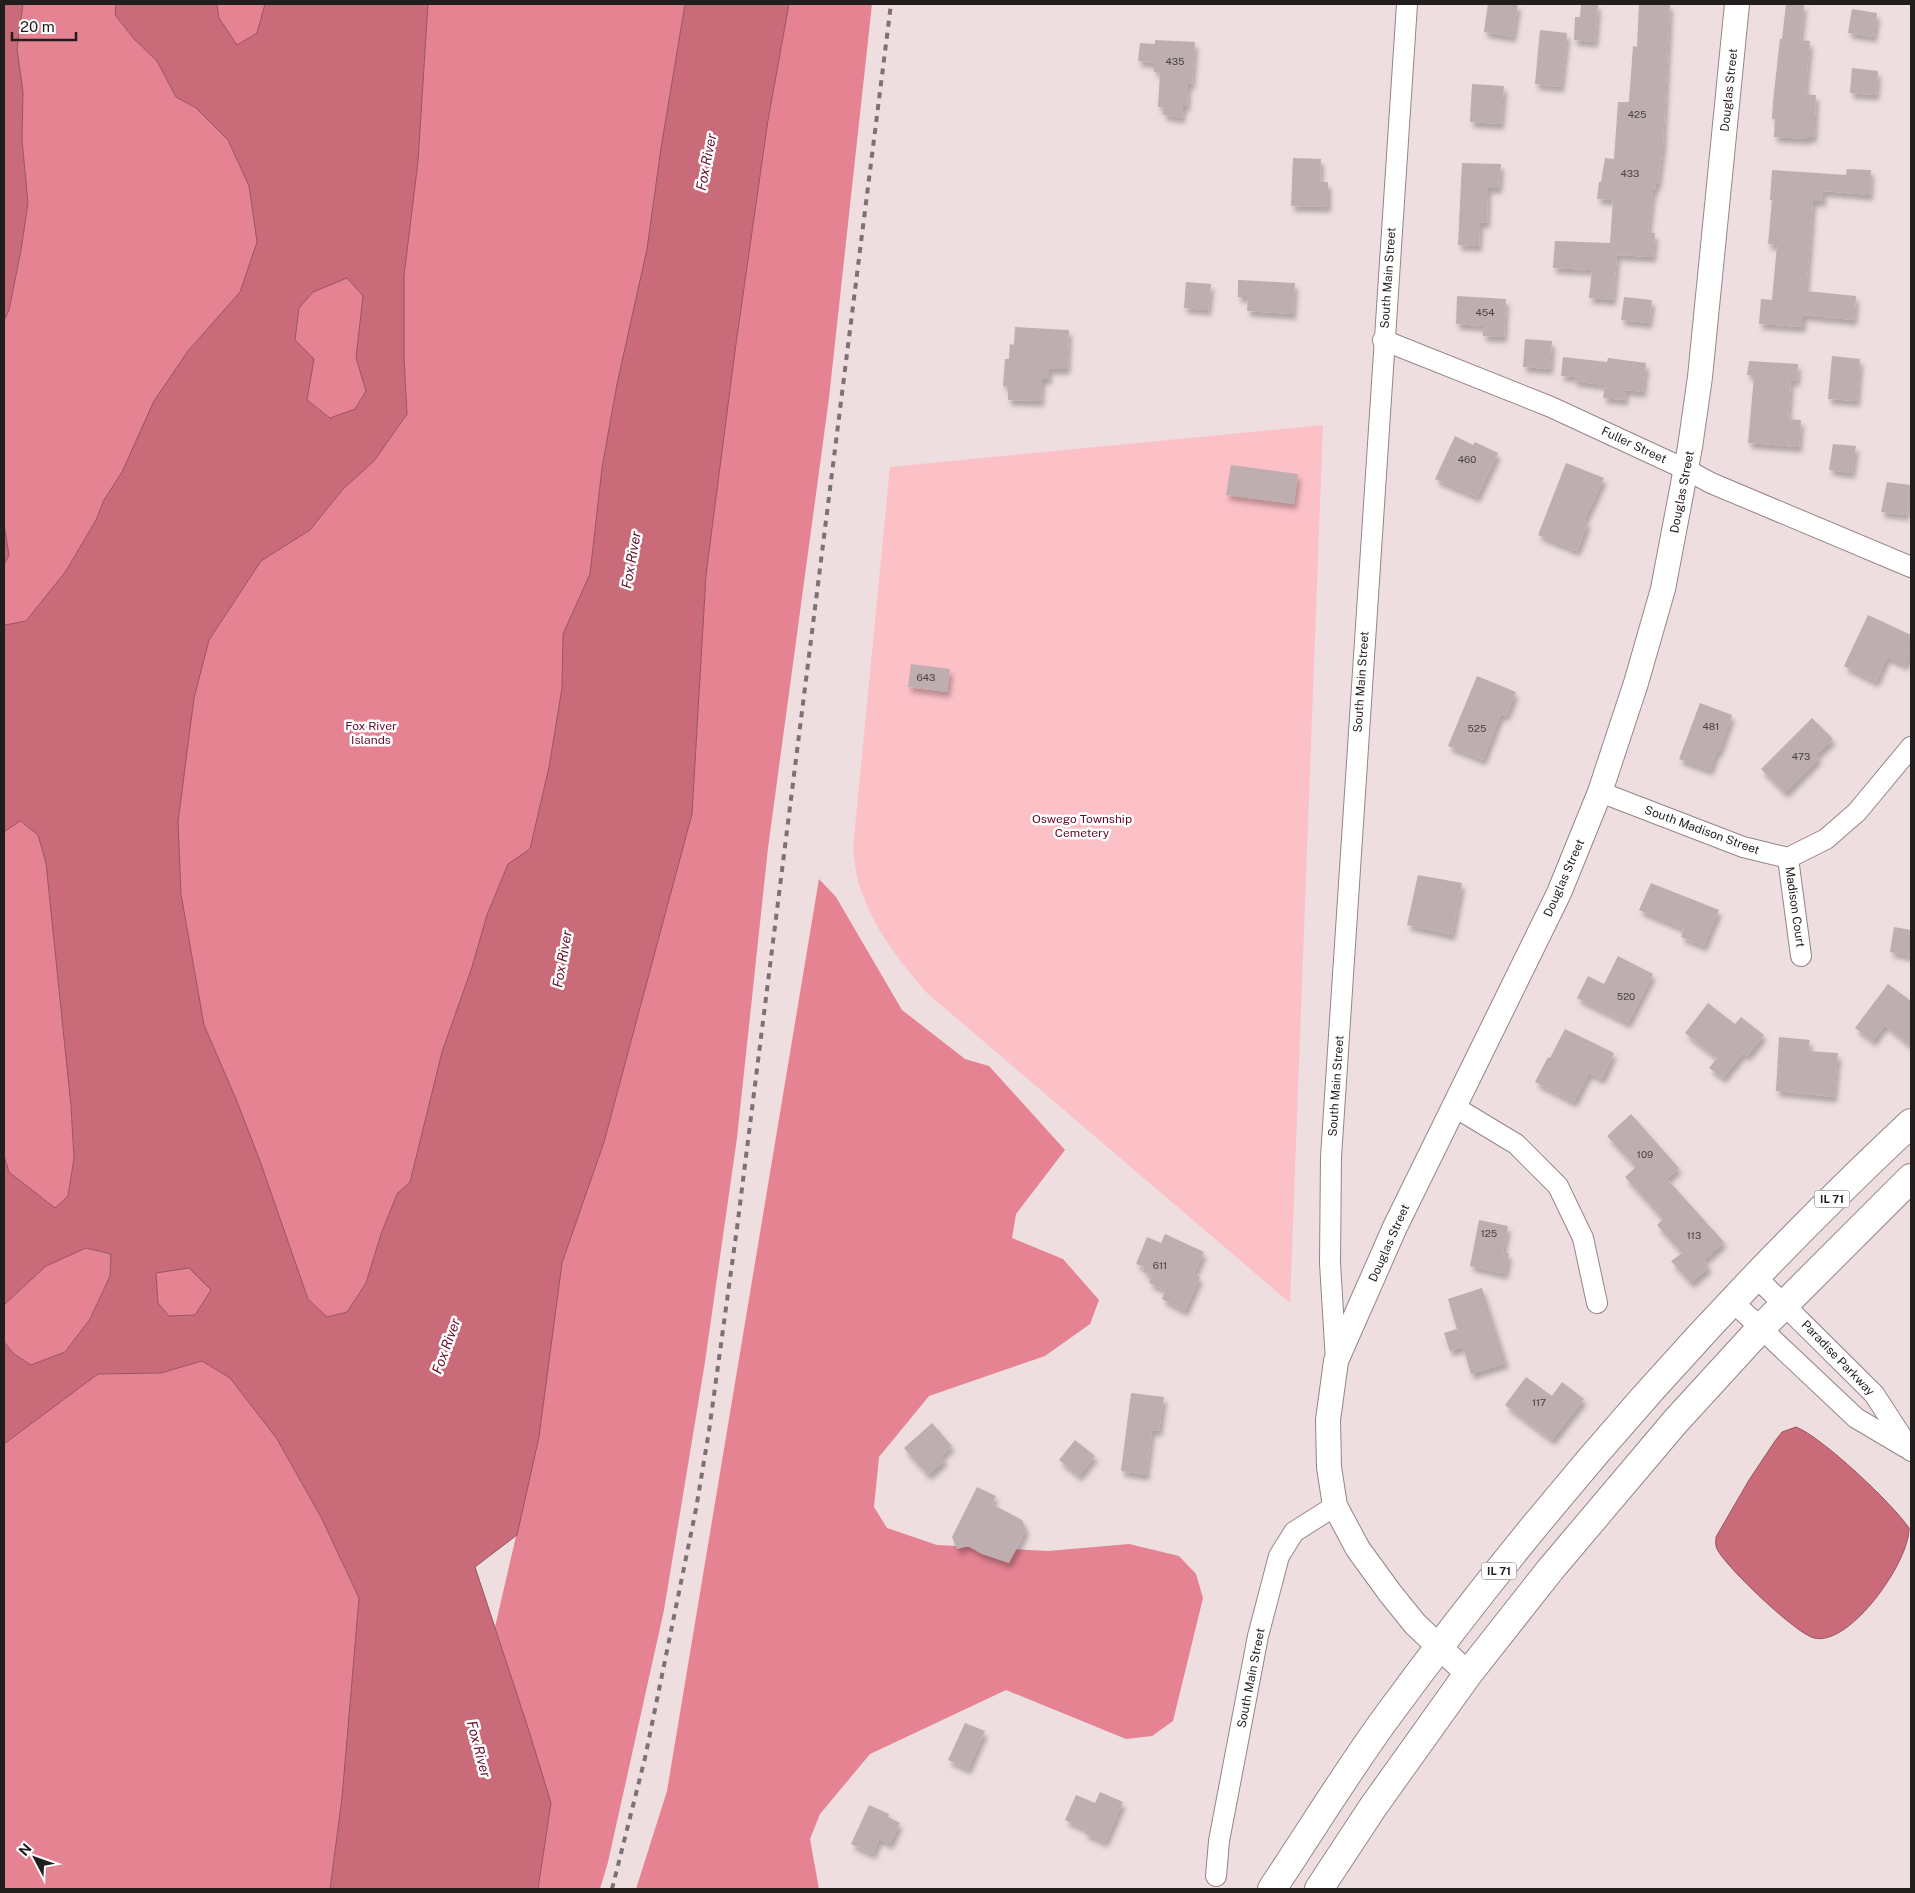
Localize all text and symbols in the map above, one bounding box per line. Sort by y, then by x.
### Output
scale bar [12,10,76,42]
text: 20 m [20,18,55,35]
street label: Douglas Street [1718,47,1740,132]
house number: 435 [1166,55,1185,67]
house number: 425 [1628,108,1646,120]
water label: Fox River [693,131,720,192]
house number: 433 [1621,167,1639,179]
street label: South Main Street [1377,227,1399,329]
house number: 454 [1476,306,1494,318]
street label: Fuller Street [1599,424,1669,466]
street label: Douglas Street [1667,449,1697,534]
house number: 460 [1458,453,1476,465]
water label: Fox River [618,529,644,590]
street label: South Main Street [1350,631,1372,733]
house number: 643 [917,671,935,683]
park label: Fox River Islands [345,719,397,747]
house number: 481 [1703,720,1719,732]
house number: 525 [1468,722,1486,734]
house number: 473 [1792,750,1810,762]
street label: South Madison Street [1643,803,1762,857]
park label: Oswego Township Cemetery [1032,812,1132,840]
street label: Douglas Street [1541,837,1588,919]
street label: Madison Court [1782,866,1808,949]
water label: Fox River [549,928,575,989]
house number: 520 [1617,990,1635,1002]
street label: South Main Street [1325,1035,1347,1137]
house number: 109 [1637,1148,1653,1160]
road number: IL 71 [1814,1190,1850,1208]
street label: Douglas Street [1366,1202,1413,1284]
house number: 125 [1481,1227,1497,1239]
house number: 113 [1687,1229,1701,1241]
house number: 611 [1153,1259,1167,1271]
water label: Fox River [429,1315,464,1376]
street label: Paradise Parkway [1799,1318,1878,1399]
house number: 117 [1532,1396,1546,1408]
road number: IL 71 [1482,1562,1516,1580]
street label: South Main Street [1234,1627,1268,1729]
water label: Fox River [464,1719,494,1780]
north arrow [10,1833,60,1883]
text: N [16,1840,35,1859]

